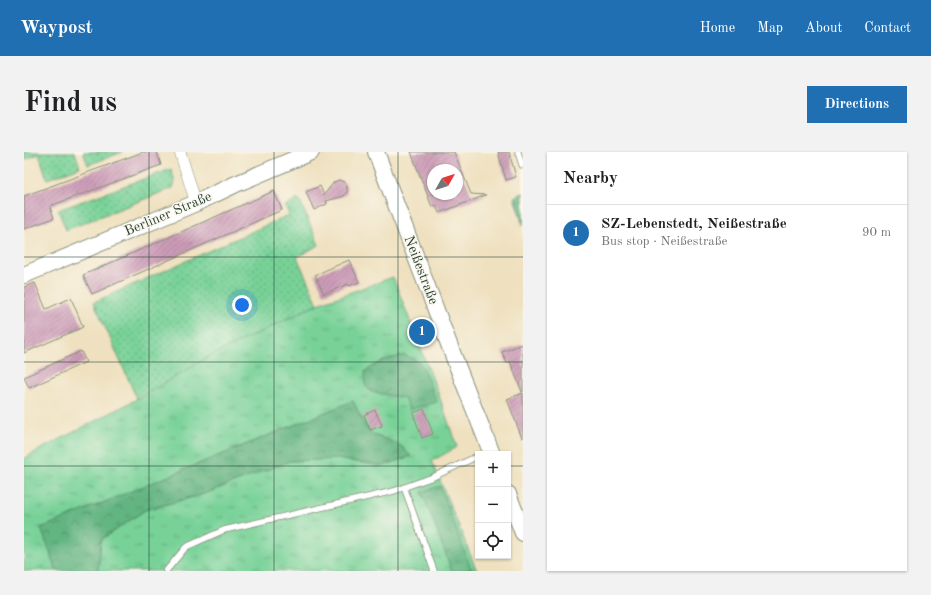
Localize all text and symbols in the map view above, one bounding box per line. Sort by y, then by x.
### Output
text: Waypost [20,19,93,38]
text: Home [700,21,735,35]
text: Map [757,21,783,35]
text: About [805,21,842,35]
text: Contact [864,21,911,35]
button: Directions [807,86,907,123]
text: Find us [24,90,117,118]
north arrow [427,164,463,200]
text: Nearby [563,170,618,187]
street label: Berliner Straße [122,189,214,239]
text: SZ-Lebenstedt, Neißestraße [601,217,787,232]
text: 1 [572,226,580,239]
text: 90 m [862,226,891,239]
street label: Neißestraße [402,234,440,306]
text: Bus stop · Neißestraße [601,235,728,248]
your location [232,295,252,315]
pin: 1 [409,317,435,347]
map controls [475,451,511,559]
button: + [475,451,511,487]
button: − [475,487,511,523]
button: locate [475,523,511,559]

